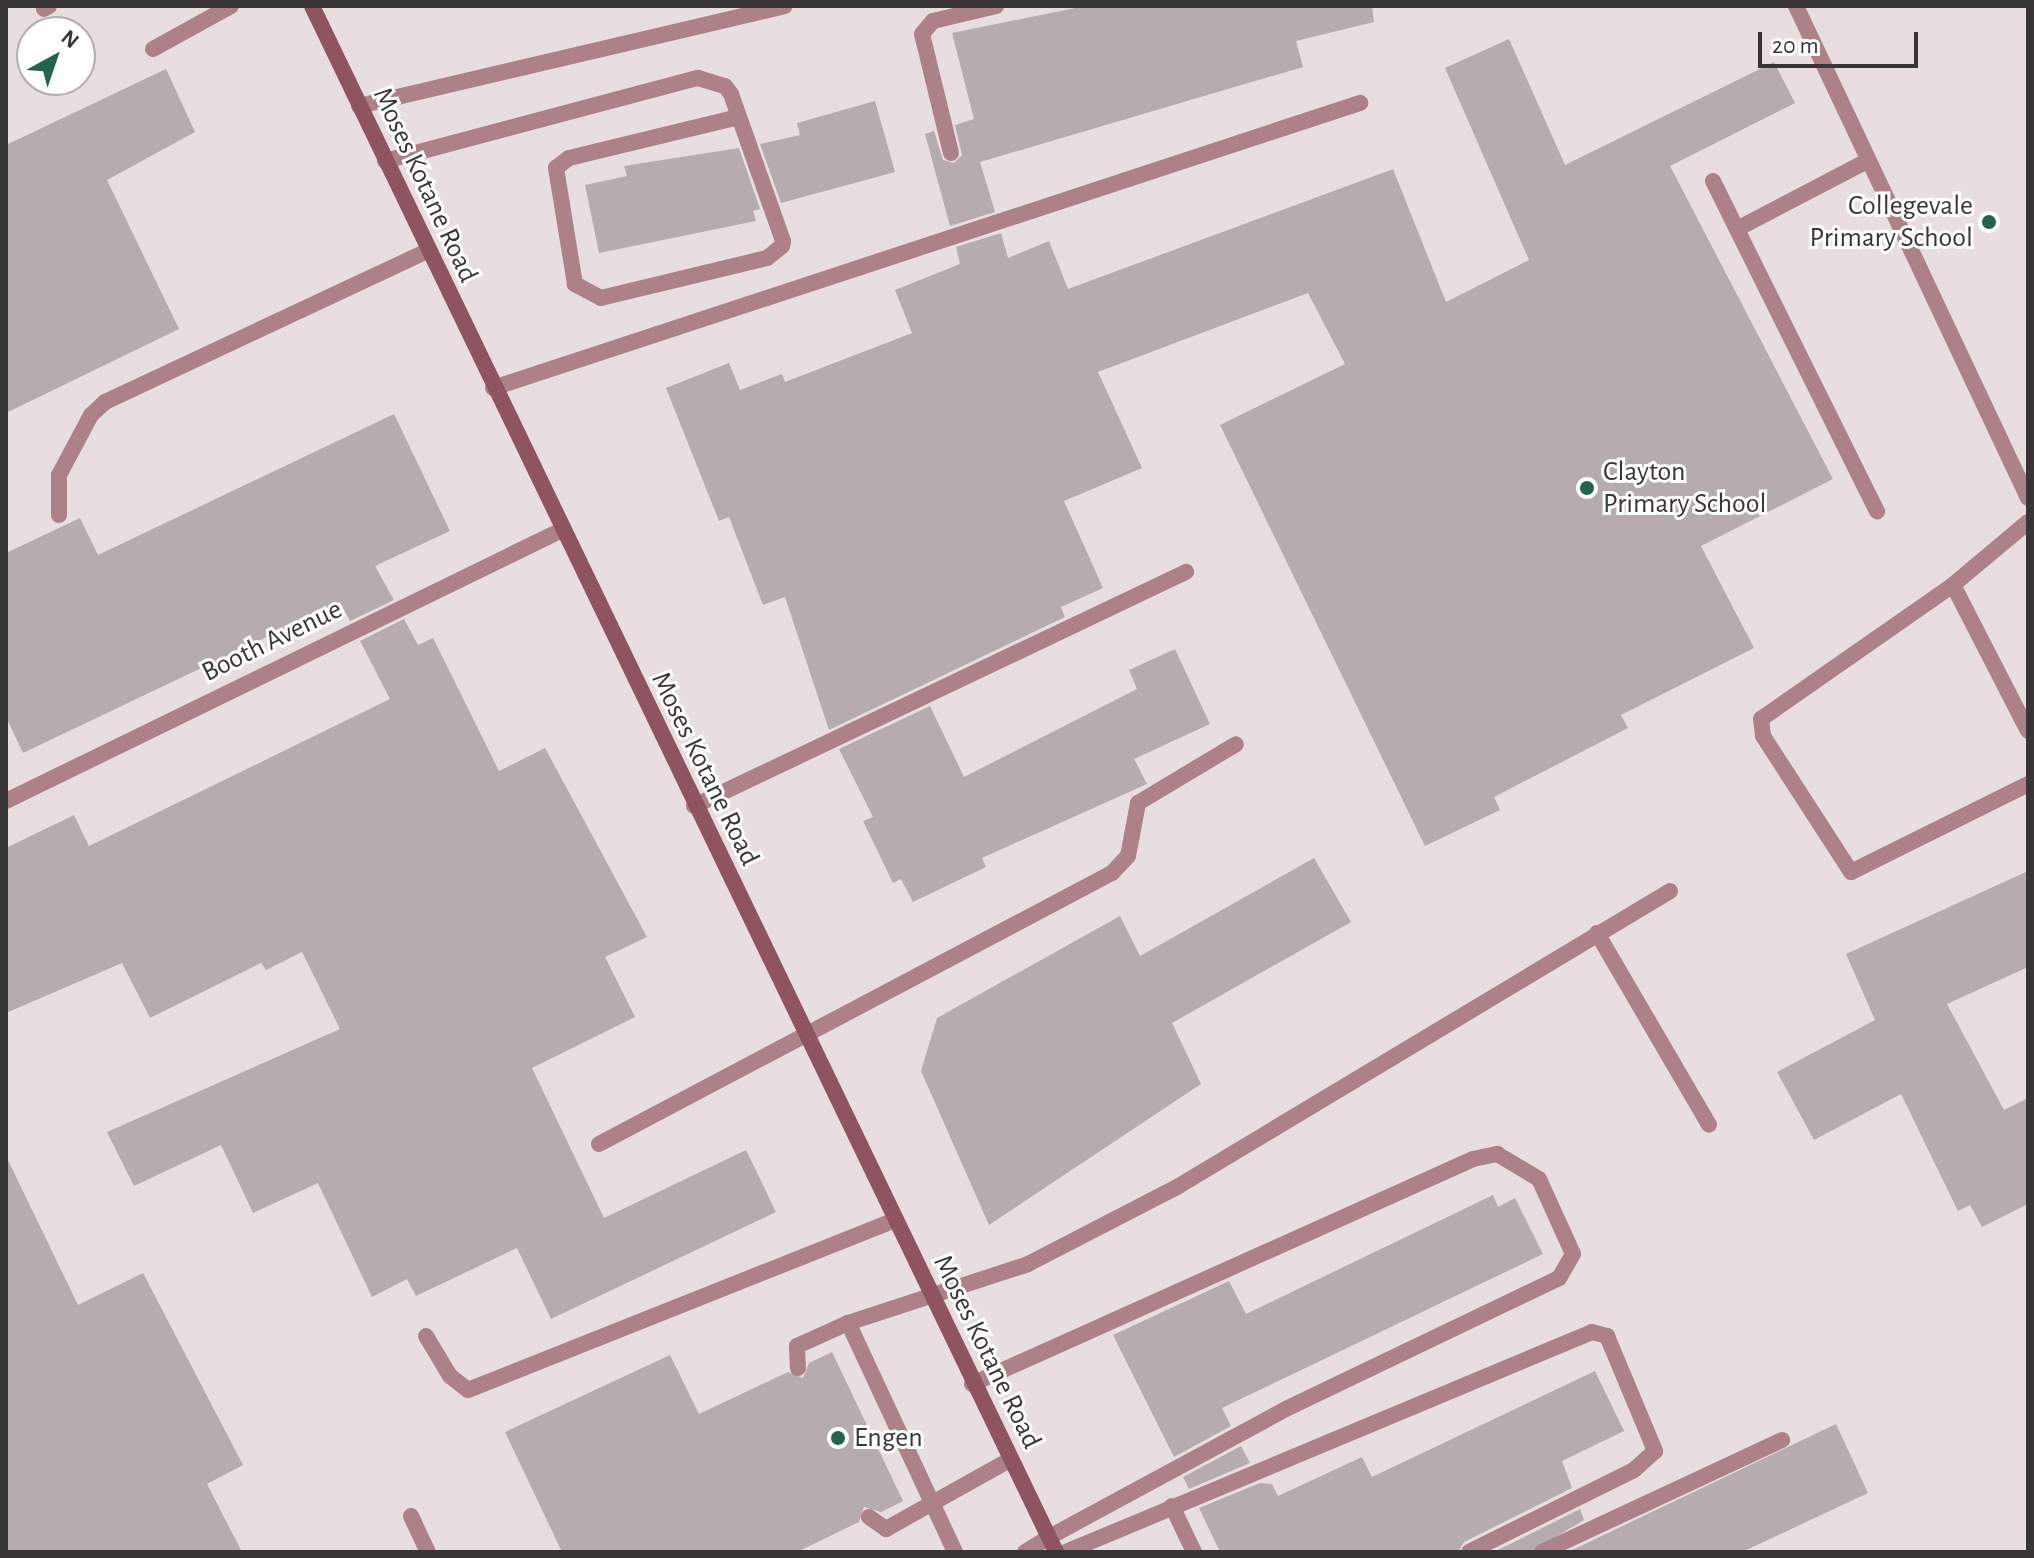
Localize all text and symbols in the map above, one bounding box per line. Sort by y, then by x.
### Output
north arrow [16,16,96,96]
scale bar [1762,16,1922,66]
text: N [57,26,83,52]
text: 20 m [1772,34,1819,58]
street label: Moses Kotane Road [365,82,485,288]
place label: Collegevale Primary School [1810,189,1973,255]
marker: Collegevale Primary School [1980,213,1998,231]
place label: Clayton Primary School [1603,455,1766,521]
marker: Clayton Primary School [1578,479,1596,497]
street label: Booth Avenue [196,593,348,689]
street label: Moses Kotane Road [644,667,766,871]
street label: Moses Kotane Road [926,1250,1048,1454]
place label: Engen [854,1421,923,1455]
marker: Engen [829,1429,847,1447]

